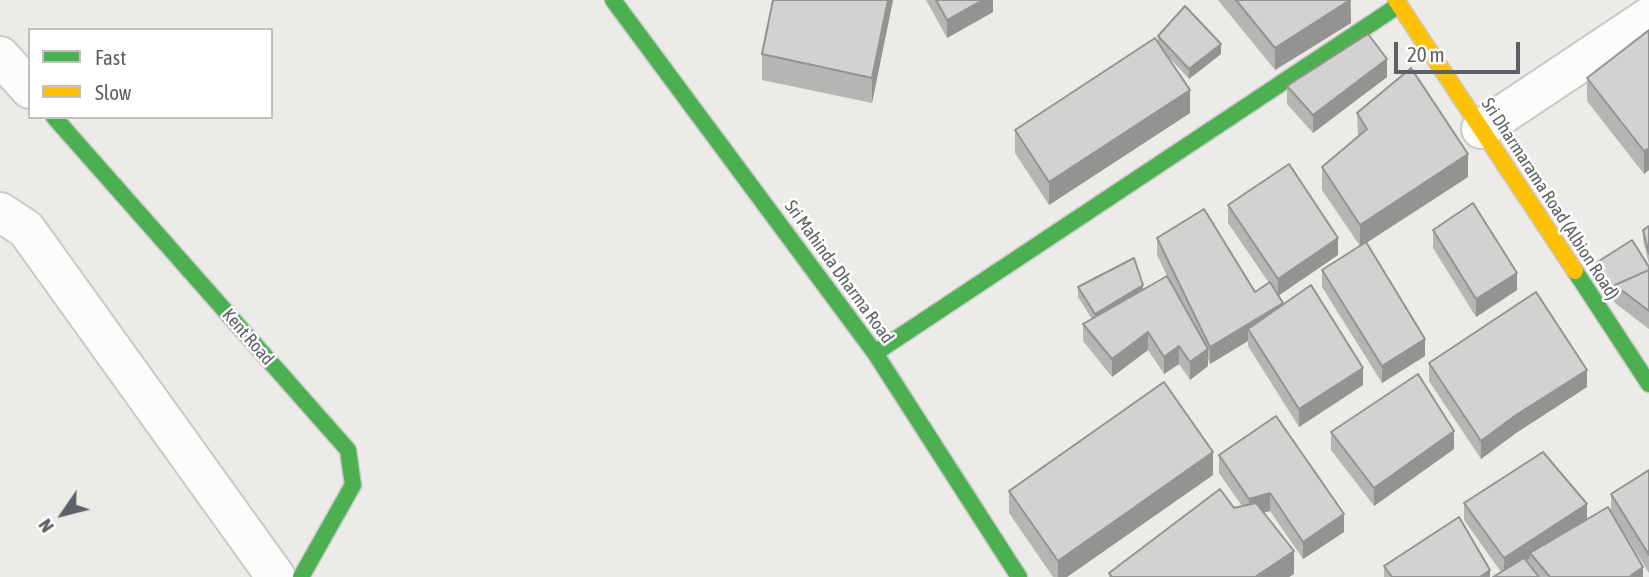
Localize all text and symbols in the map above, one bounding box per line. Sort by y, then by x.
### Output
legend [28,28,273,119]
scale bar [1397,28,1523,72]
text: 20 m [1407,42,1445,66]
text: Fast [95,45,126,69]
text: Slow [95,80,131,104]
street label: Sri Dharmarama Road (Albion Road) [1477,94,1623,304]
street label: Sri Mahinda Dharma Road [780,196,898,348]
street label: Kent Road [218,304,278,370]
north arrow [28,479,98,549]
text: N [34,515,58,537]

